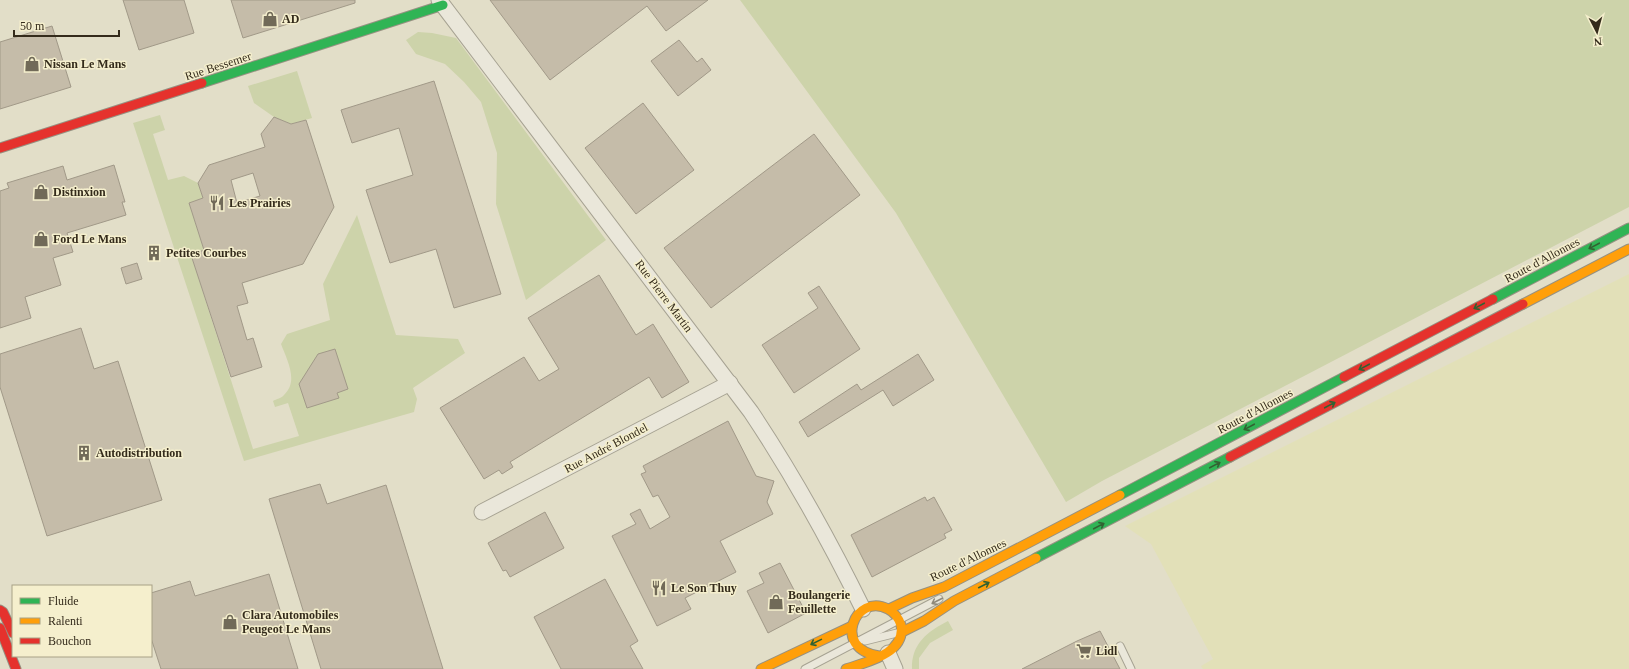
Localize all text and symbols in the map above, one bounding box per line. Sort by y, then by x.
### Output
shop icon: AD [261,10,279,28]
scale bar [14,12,119,38]
place label: AD [282,12,300,26]
north arrow [1577,12,1617,52]
text: 50 m [20,19,45,33]
text: N [1593,36,1603,48]
street label: Rue Bessemer [183,49,253,83]
shop icon: Nissan Le Mans [23,55,41,73]
place label: Nissan Le Mans [44,57,126,71]
shop icon: Distinxion [32,183,50,201]
place label: Distinxion [53,185,106,199]
restaurant icon: Les Prairies [208,194,226,212]
place label: Les Prairies [229,196,291,210]
shop icon: Ford Le Mans [32,230,50,248]
place label: Ford Le Mans [53,232,127,246]
street label: Route d'Allonnes [1502,234,1582,286]
one-way arrow [1589,243,1601,250]
building icon: Petites Courbes [145,244,163,262]
place label: Petites Courbes [166,246,247,260]
street label: Rue Pierre Martin [632,257,696,335]
one-way arrow [1474,303,1486,311]
one-way arrow [1358,364,1370,371]
street label: Route d'Allonnes [1215,385,1295,437]
one-way arrow [1324,401,1336,408]
street label: Rue André Blondel [562,420,651,476]
one-way arrow [1243,424,1255,432]
building icon: Autodistribution [75,444,93,462]
place label: Autodistribution [96,446,182,460]
one-way arrow [1208,461,1220,469]
one-way arrow [1093,521,1105,529]
street label: Route d'Allonnes [928,535,1009,585]
restaurant icon: Le Son Thuy [650,579,668,597]
place label: Le Son Thuy [671,581,737,595]
one-way arrow [978,581,990,588]
legend [12,585,152,657]
place label: Boulangerie Feuillette [788,588,851,616]
shop icon: Boulangerie Feuillette [767,593,785,611]
text: Fluide [48,594,79,608]
one-way arrow [931,598,943,605]
place label: Clara Automobiles Peugeot Le Mans [242,608,339,636]
shop icon: Clara Automobiles Peugeot Le Mans [221,613,239,631]
text: Ralenti [48,614,83,628]
text: Bouchon [48,634,91,648]
one-way arrow [811,639,823,646]
supermarket icon: Lidl [1075,642,1093,660]
place label: Lidl [1096,644,1118,658]

